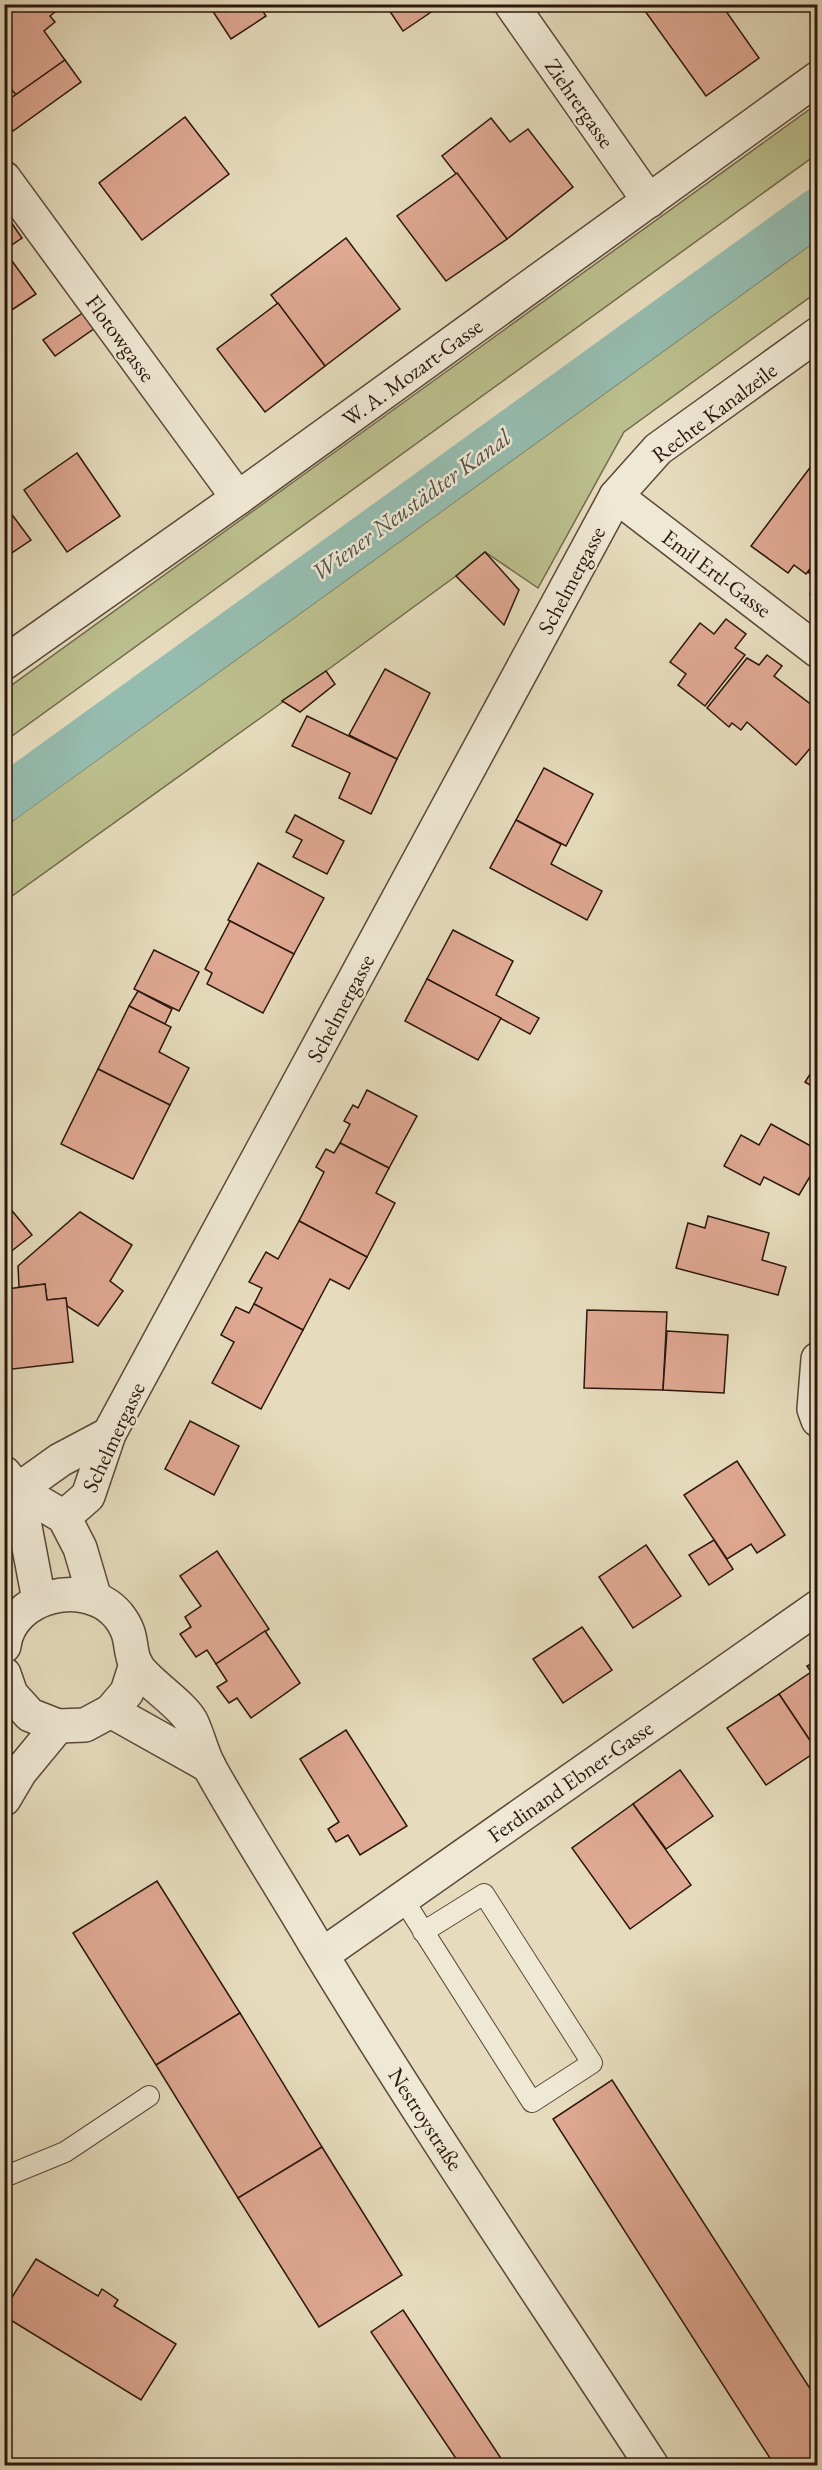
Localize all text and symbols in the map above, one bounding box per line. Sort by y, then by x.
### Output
street label: Ziehrergasse [538,53,621,154]
street label: Flotowgasse [79,289,162,388]
street label: W. A. Mozart-Gasse [336,311,489,433]
street label: Rechte Kanalzeile [646,355,783,469]
water label: Wiener Neustädter Kanal [305,421,517,587]
street label: Schelmergasse [531,521,612,639]
street label: Emil Ertl-Gasse [656,523,778,624]
street label: Schelmergasse [300,949,381,1067]
street label: Schelmergasse [75,1377,152,1497]
street label: Ferdinand Ebner-Gasse [482,1713,659,1849]
street label: Nestroystraße [382,2062,470,2177]

